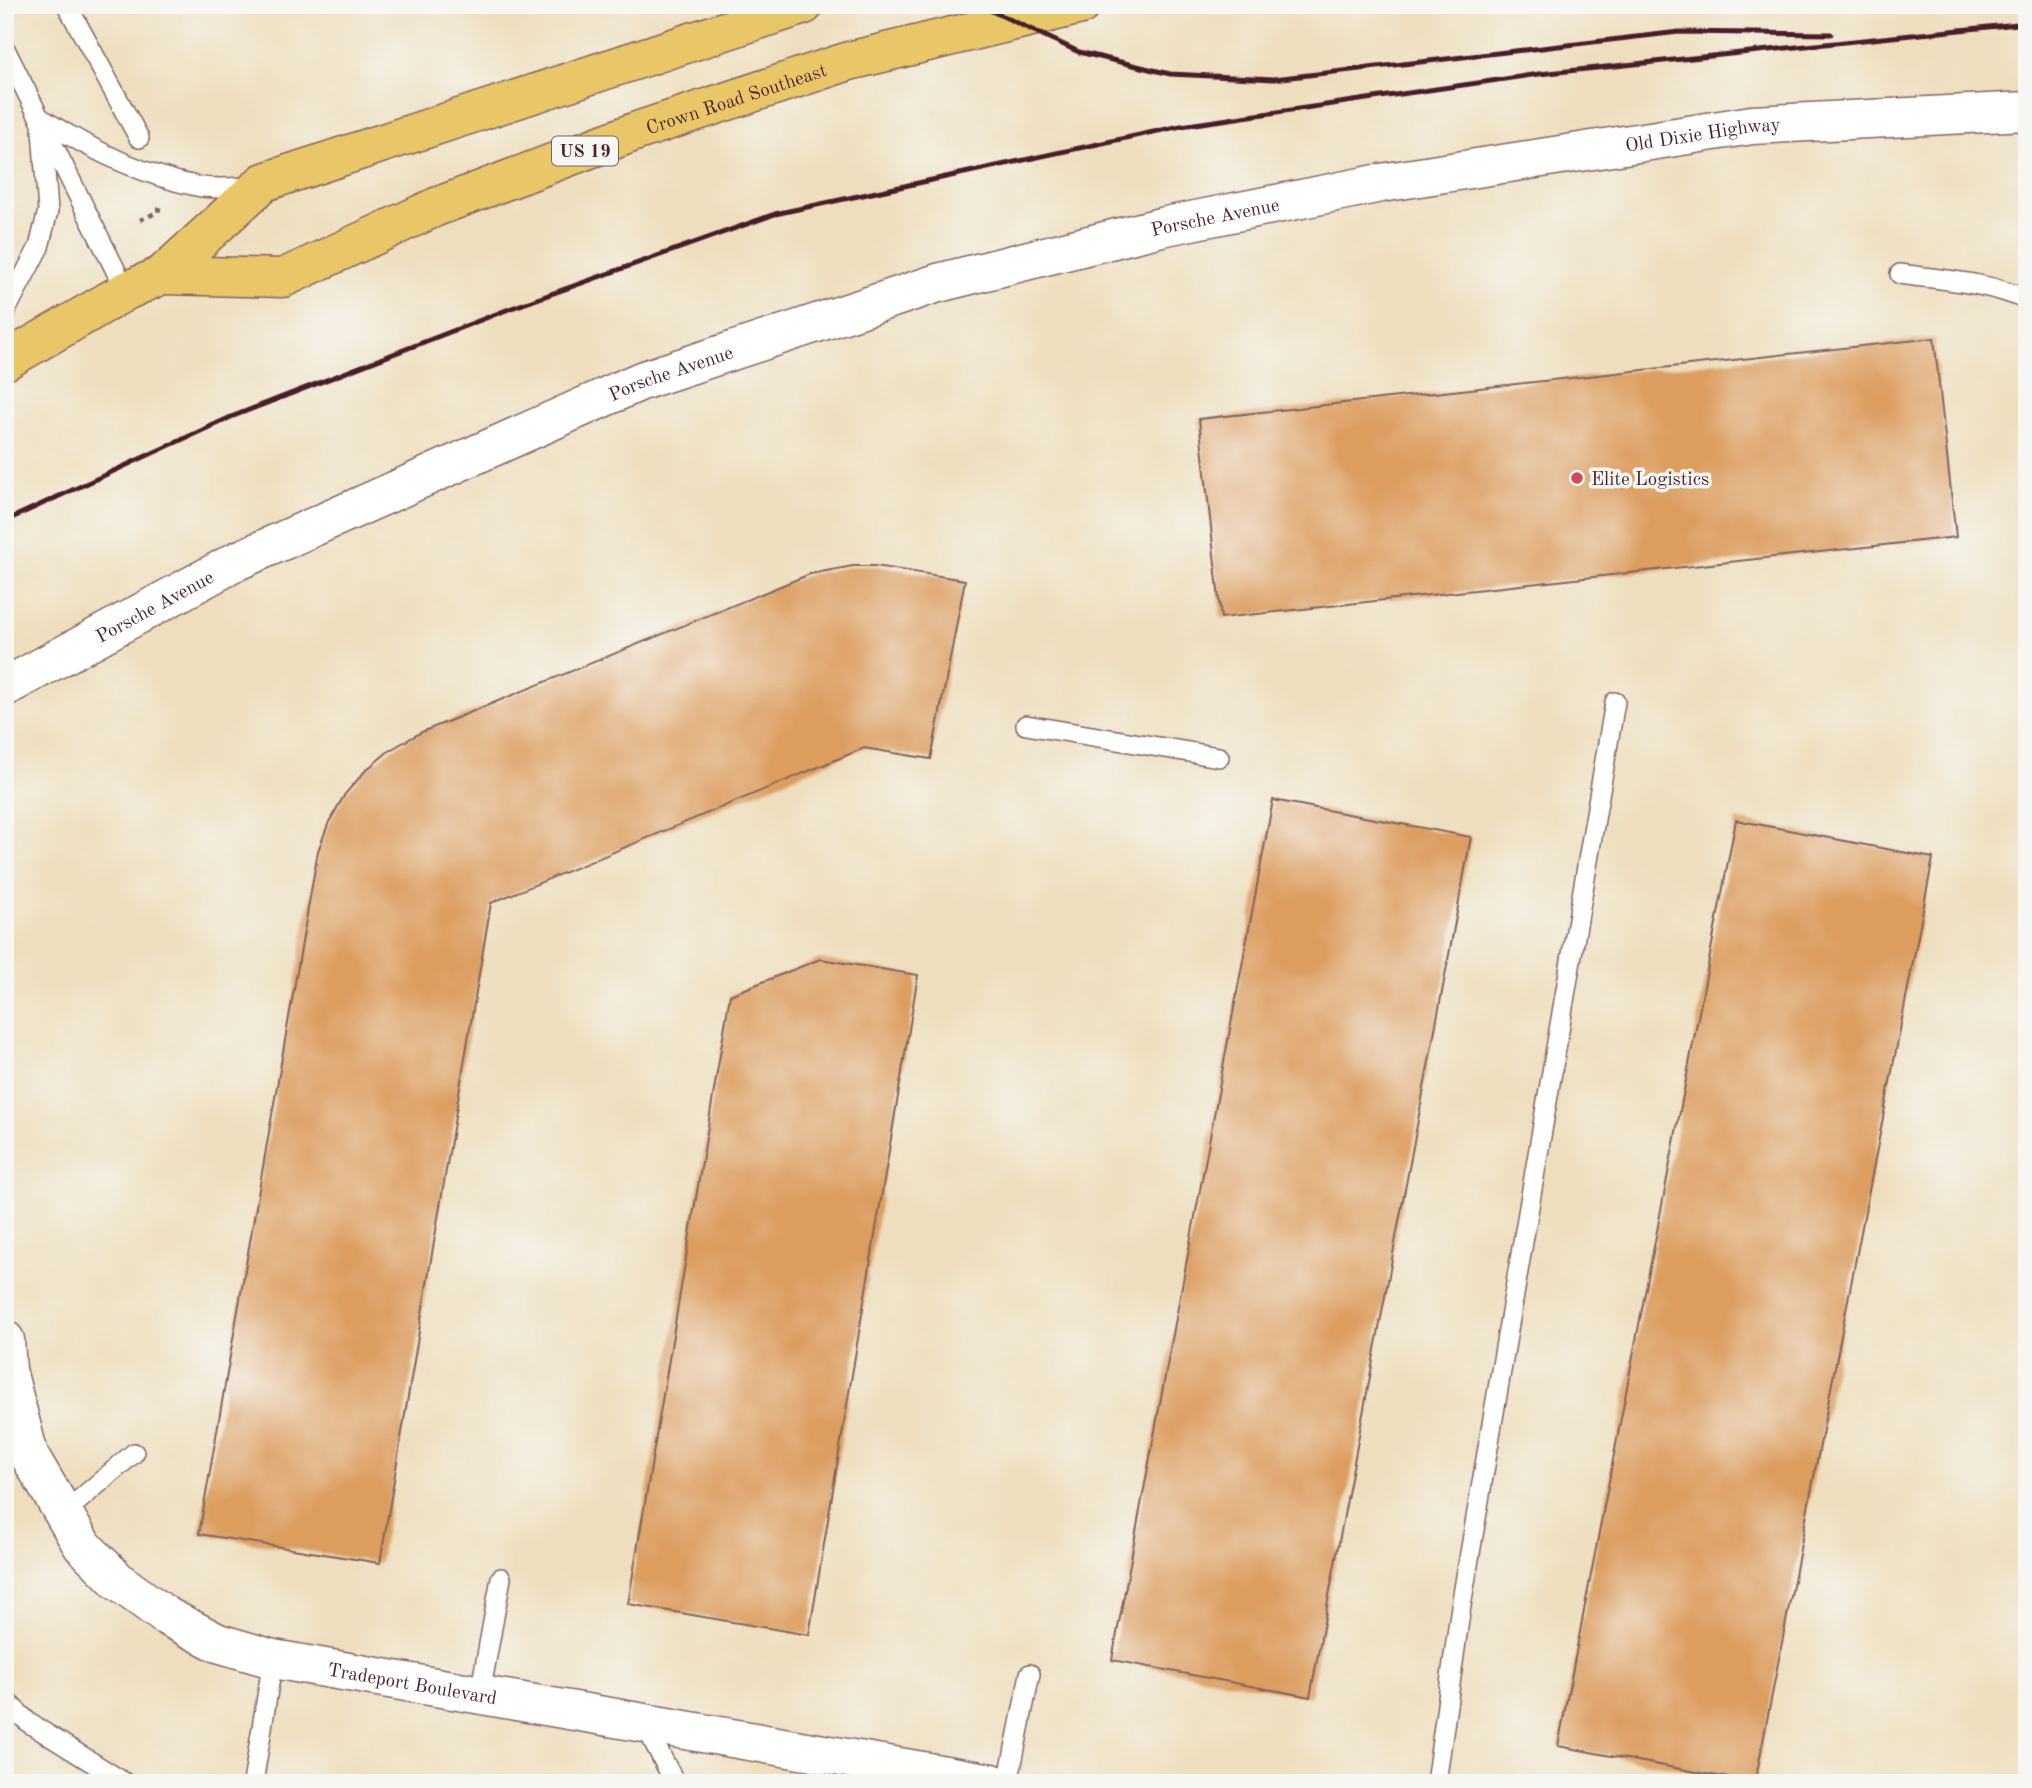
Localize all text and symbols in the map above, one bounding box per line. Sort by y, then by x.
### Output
street label: Crown Road Southeast [644,62,830,139]
street label: Old Dixie Highway [1624,117,1781,157]
road number: US 19 [552,136,618,166]
street label: Porsche Avenue [1149,197,1281,241]
street label: Porsche Avenue [607,344,736,406]
marker: Elite Logistics [1569,470,1585,486]
place label: Elite Logistics [1591,471,1709,490]
street label: Porsche Avenue [94,569,217,648]
street label: Tradeport Boulevard [326,1662,498,1709]

